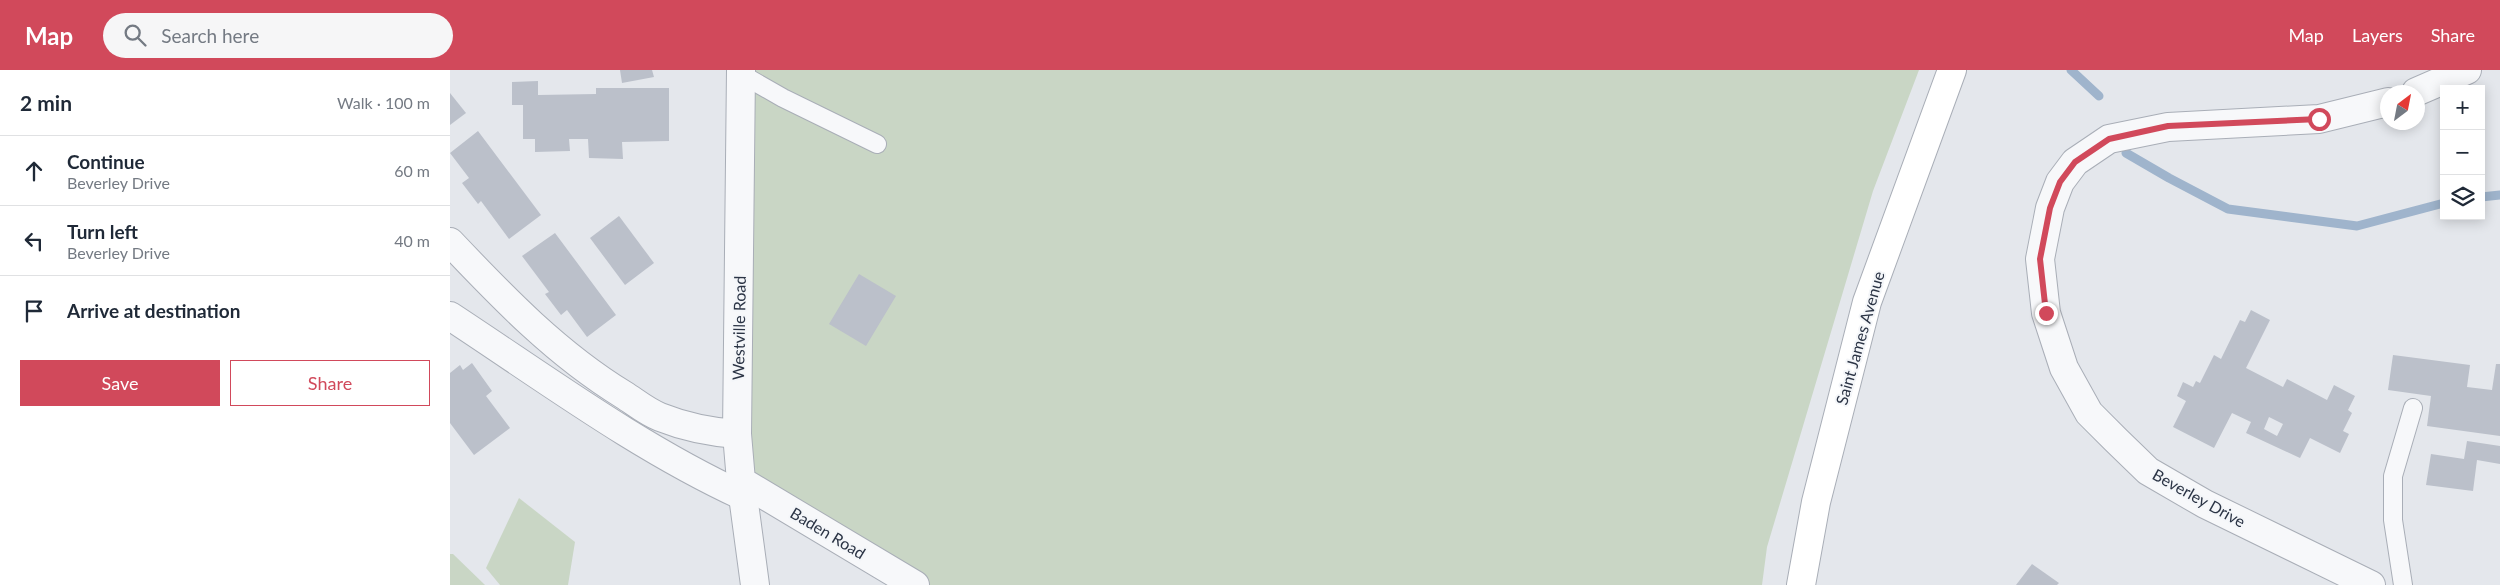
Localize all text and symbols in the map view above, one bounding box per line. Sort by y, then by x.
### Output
search box [103,13,453,58]
text: Map [25,21,73,50]
icon: search [121,21,149,49]
text: Search here [161,24,259,47]
text: Map [2288,24,2324,46]
text: Layers [2352,24,2403,46]
text: Share [2431,24,2475,46]
north arrow [2380,85,2425,130]
map controls [2440,85,2485,220]
button: + [2440,85,2485,130]
text: 2 min [20,90,72,115]
text: Walk · 100 m [337,93,430,112]
route start [2308,108,2331,131]
button: − [2440,130,2485,175]
text: Continue [67,150,145,173]
icon: ahead [20,157,48,185]
text: 60 m [394,161,430,180]
text: Beverley Drive [67,173,170,192]
button: layers [2440,175,2485,220]
text: Turn left [67,220,138,243]
icon: left [20,227,48,255]
text: 40 m [394,231,430,250]
text: Beverley Drive [67,243,170,262]
street label: Saint James Avenue [1831,269,1888,407]
street label: Westville Road [728,276,749,380]
icon: arrive [20,297,48,325]
text: Arrive at destination [67,299,240,322]
route end [2035,302,2058,325]
button: Save [20,360,220,406]
button: Share [230,360,430,406]
street label: Beverley Drive [2150,464,2249,531]
street label: Baden Road [787,503,869,562]

